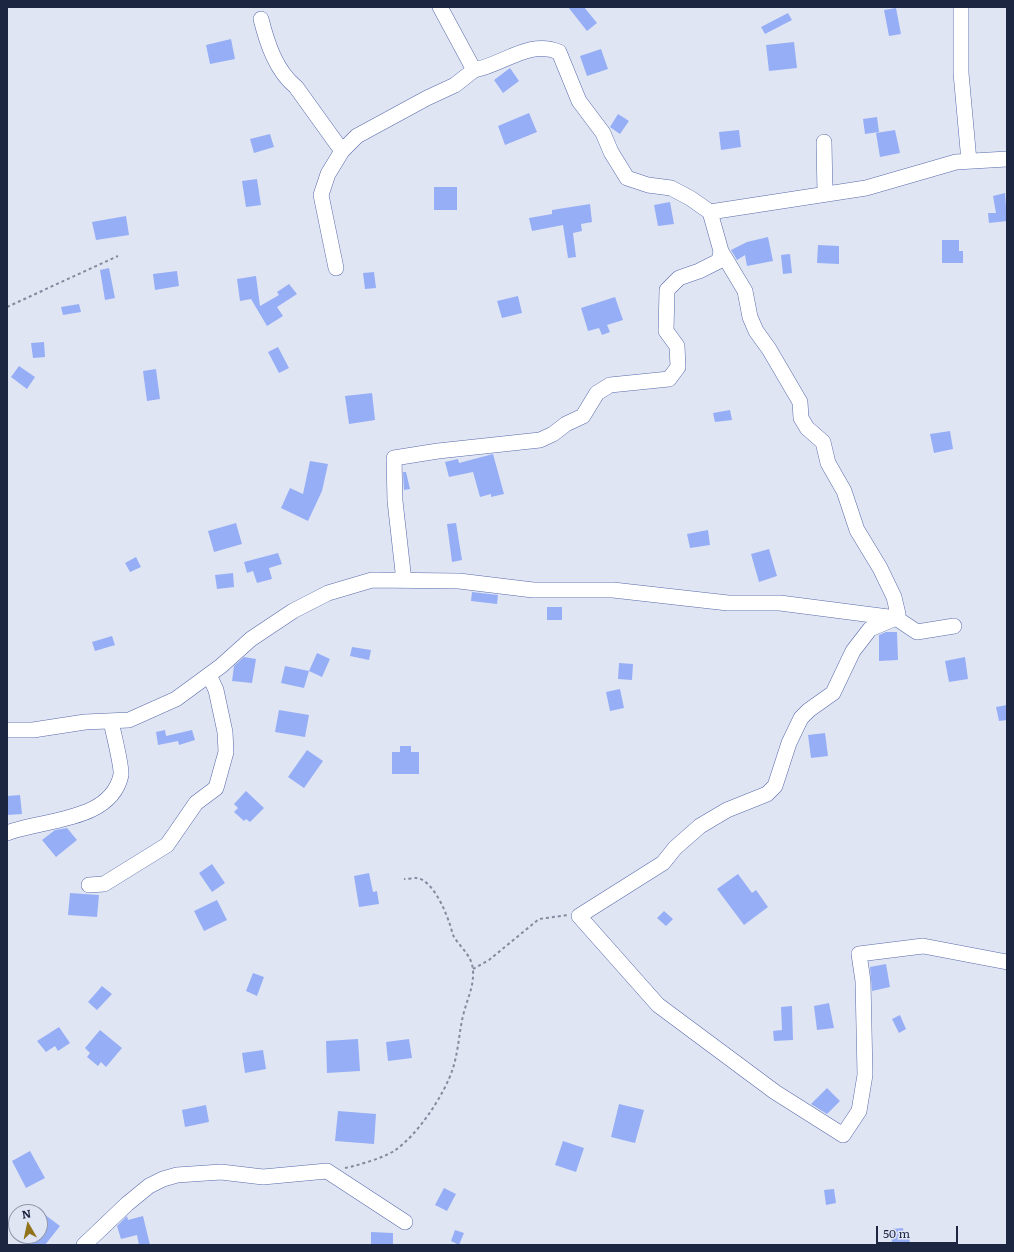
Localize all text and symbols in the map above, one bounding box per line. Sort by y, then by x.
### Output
north arrow [8,1204,48,1244]
text: N [20,1205,32,1222]
scale bar [878,1218,960,1244]
text: 50 m [883,1224,910,1242]

